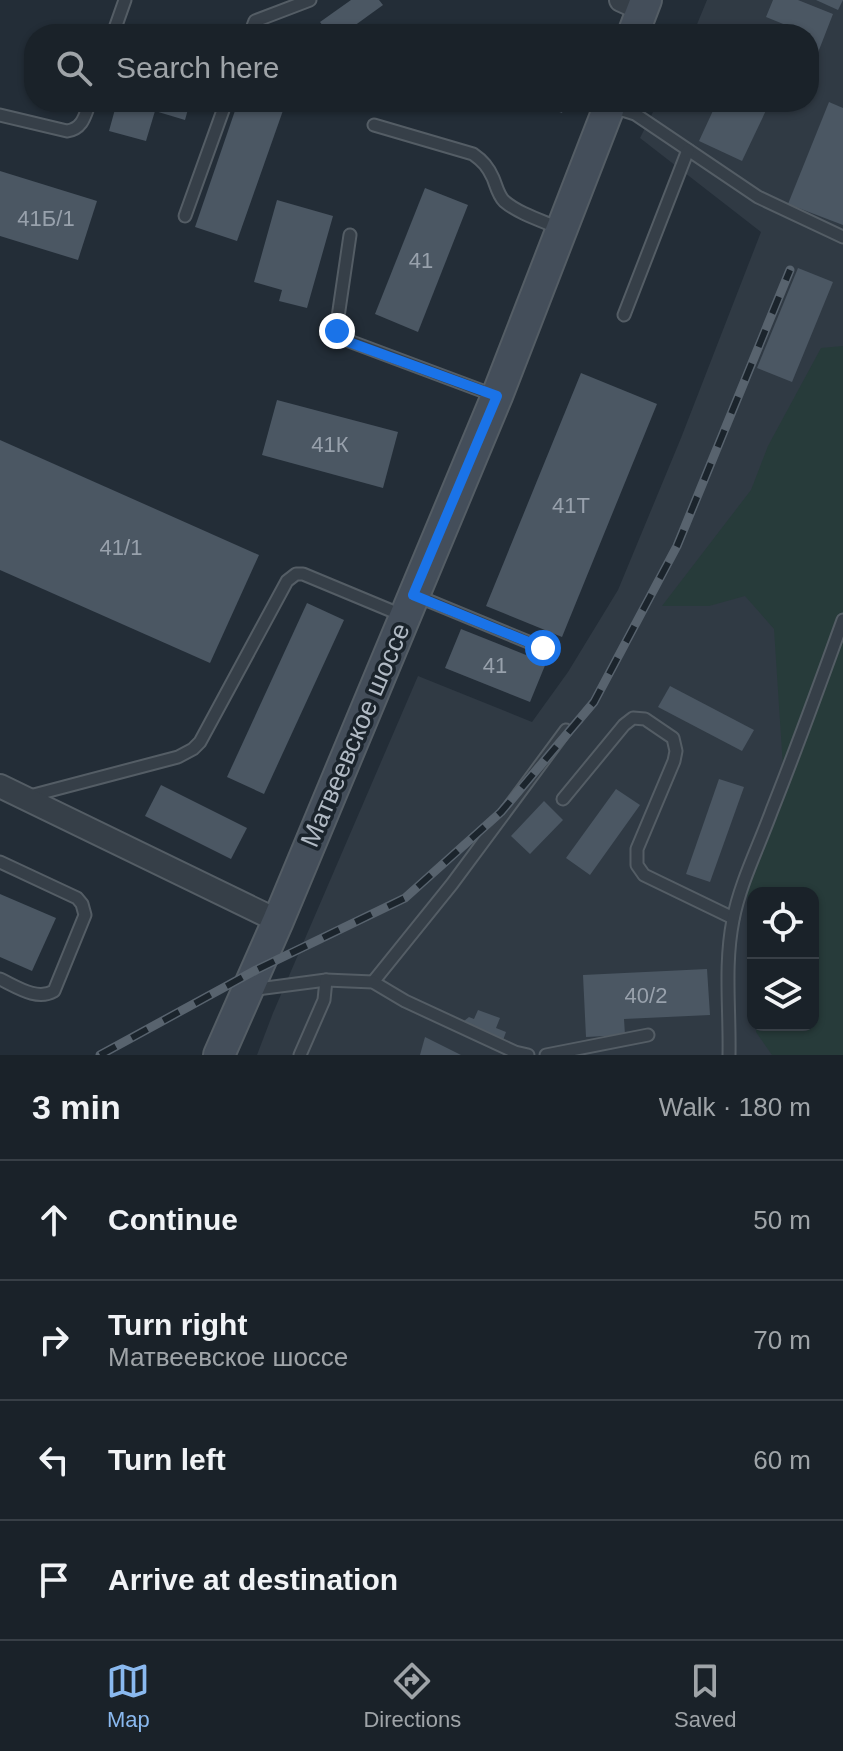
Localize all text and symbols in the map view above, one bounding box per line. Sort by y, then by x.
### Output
search box [24,24,819,112]
icon: search [52,46,96,90]
text: Search here [116,51,279,84]
house number: 41Б/1 [17,206,75,231]
house number: 41 [409,248,433,273]
route end [319,313,355,349]
house number: 41К [311,432,349,457]
house number: 41Т [552,493,590,518]
house number: 41/1 [100,535,142,560]
street label: Матвеевское шоссе [294,619,416,851]
route start [525,630,561,666]
house number: 41 [483,653,507,678]
map controls [747,887,819,1031]
button: locate [747,887,819,959]
button: layers [747,959,819,1031]
house number: 40/2 [625,983,667,1008]
text: 3 min [32,1088,121,1126]
text: Walk · 180 m [659,1092,811,1122]
icon: ahead [32,1198,76,1242]
text: Continue [108,1203,238,1236]
text: 50 m [753,1205,811,1235]
text: Turn right [108,1308,247,1341]
icon: right [32,1318,76,1362]
text: 70 m [753,1325,811,1355]
text: Матвеевское шоссе [108,1342,348,1372]
icon: left [32,1438,76,1482]
text: Turn left [108,1443,226,1476]
text: 60 m [753,1445,811,1475]
icon: arrive [32,1558,76,1602]
text: Arrive at destination [108,1563,398,1596]
tab: Map [106,1659,150,1733]
tab: Directions [363,1659,461,1733]
tab: Saved [674,1659,737,1733]

